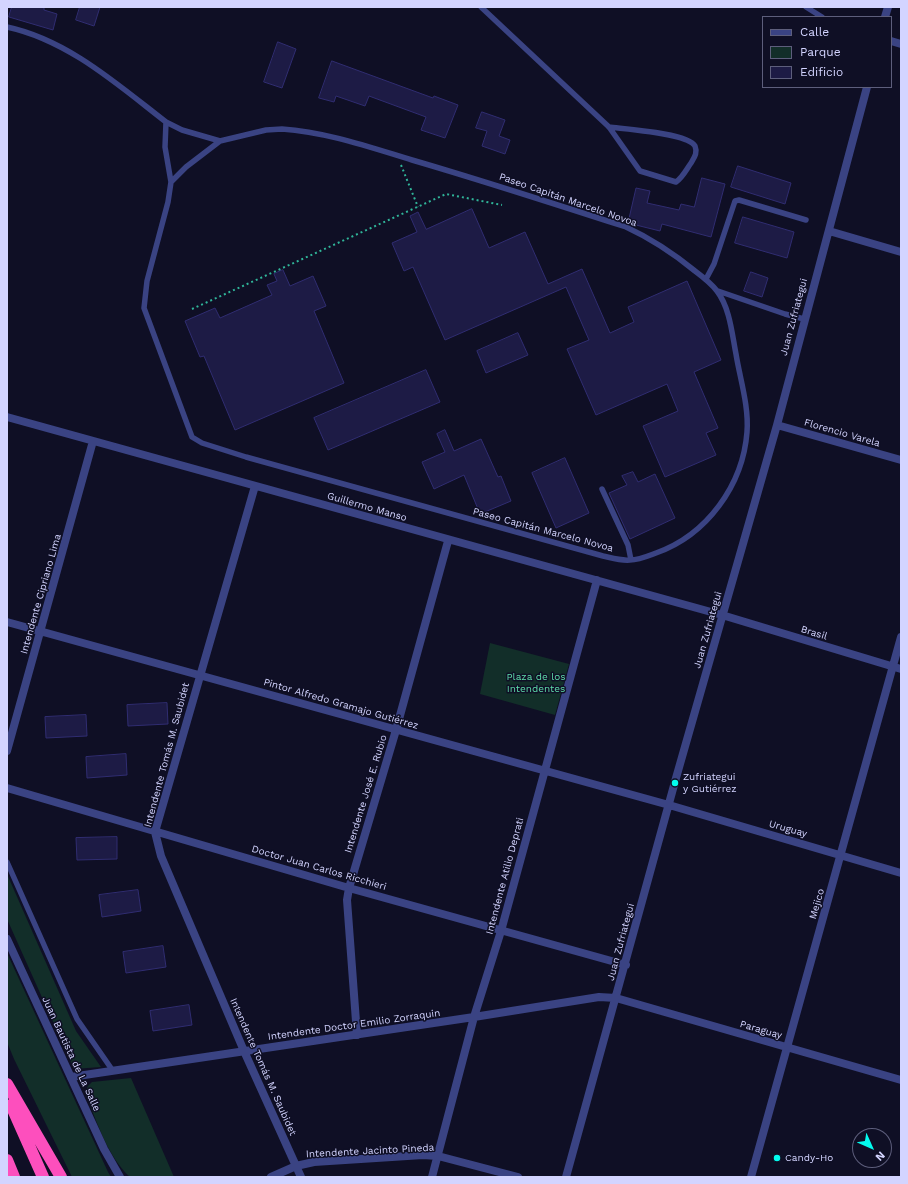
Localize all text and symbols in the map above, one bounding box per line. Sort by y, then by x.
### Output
legend [762,16,892,88]
text: Calle [800,25,829,39]
text: Parque [800,45,841,59]
text: Edificio [800,65,843,79]
street label: Paseo Capitán Marcelo Novoa [497,171,639,229]
street label: Juan Zufriategui [778,277,810,357]
street label: Florencio Varela [803,416,881,450]
street label: Guillermo Manso [326,490,408,524]
street label: Paseo Capitán Marcelo Novoa [471,505,615,555]
street label: Intendente Cipriano Lima [18,533,64,655]
street label: Juan Zufriategui [691,590,725,670]
street label: Brasil [799,623,829,643]
park label: Plaza de los Intendentes [506,671,566,694]
street label: Pintor Alfredo Gramajo Gutiérrez [262,676,420,732]
street label: Intendente Tomás M. Saubidet [142,681,192,829]
street label: Intendente José E. Rubio [342,734,390,854]
place label: Zufriategui y Gutiérrez [683,771,737,794]
marker: Zufriategui y Gutiérrez [670,778,680,788]
street label: Intendente Atilio Deprati [484,816,526,936]
street label: Uruguay [767,818,809,840]
street label: Doctor Juan Carlos Ricchieri [250,843,388,893]
street label: Mejico [807,887,827,921]
street label: Juan Zufriategui [605,902,637,982]
street label: Juan Bautista de La Salle [39,995,103,1113]
street label: Intendente Tomás M. Saubidet [227,996,299,1138]
street label: Intendente Doctor Emilio Zorraquin [267,1007,441,1043]
street label: Paraguay [738,1018,784,1042]
north arrow [852,1128,892,1168]
street label: Intendente Jacinto Pineda [306,1142,434,1160]
text: N [873,1149,888,1164]
place label: Candy-Ho [785,1152,833,1164]
marker: Candy-Ho [772,1153,782,1163]

